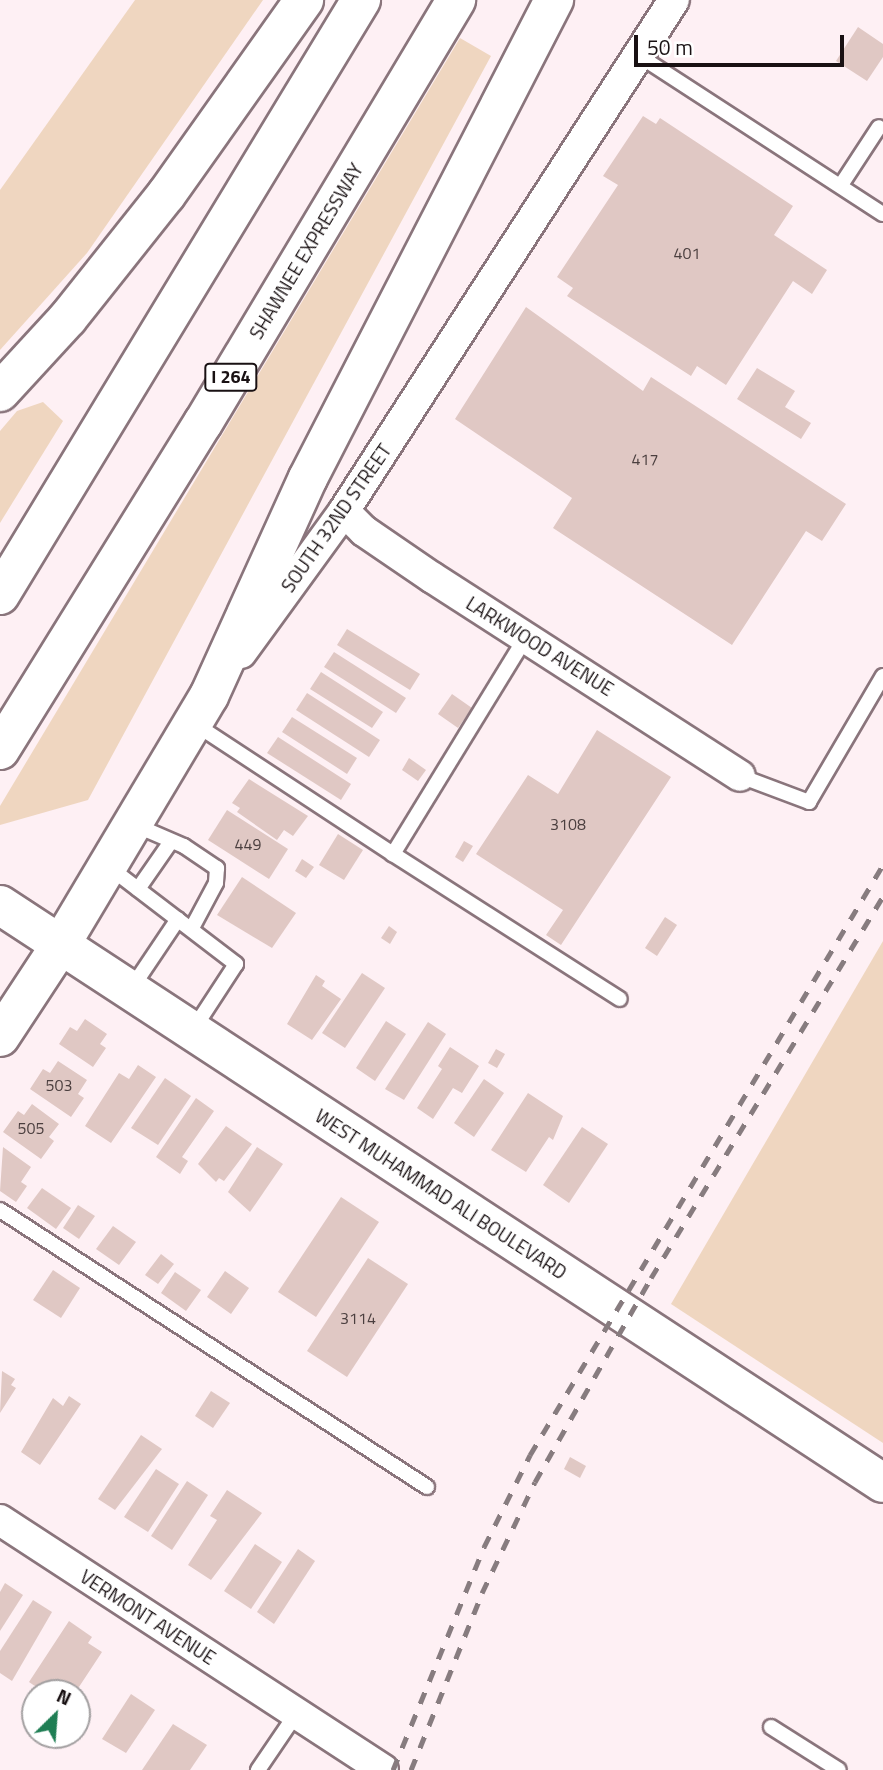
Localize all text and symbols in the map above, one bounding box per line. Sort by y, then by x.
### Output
scale bar [638,21,848,65]
text: 50 m [647,31,693,63]
street label: SHAWNEE EXPRESSWAY [244,159,368,343]
house number: 401 [674,243,700,263]
road number: I 264 [203,362,259,391]
street label: SOUTH 32ND STREET [276,440,396,596]
house number: 417 [632,449,658,469]
street label: LARKWOOD AVENUE [462,591,618,701]
house number: 3108 [550,814,586,834]
house number: 449 [235,834,261,854]
house number: 503 [46,1075,72,1095]
street label: WEST MUHAMMAD ALI BOULEVARD [311,1104,571,1284]
house number: 505 [18,1118,44,1138]
house number: 3114 [340,1308,376,1328]
street label: VERMONT AVENUE [76,1565,220,1669]
north arrow [21,1679,91,1749]
text: N [52,1680,76,1712]

